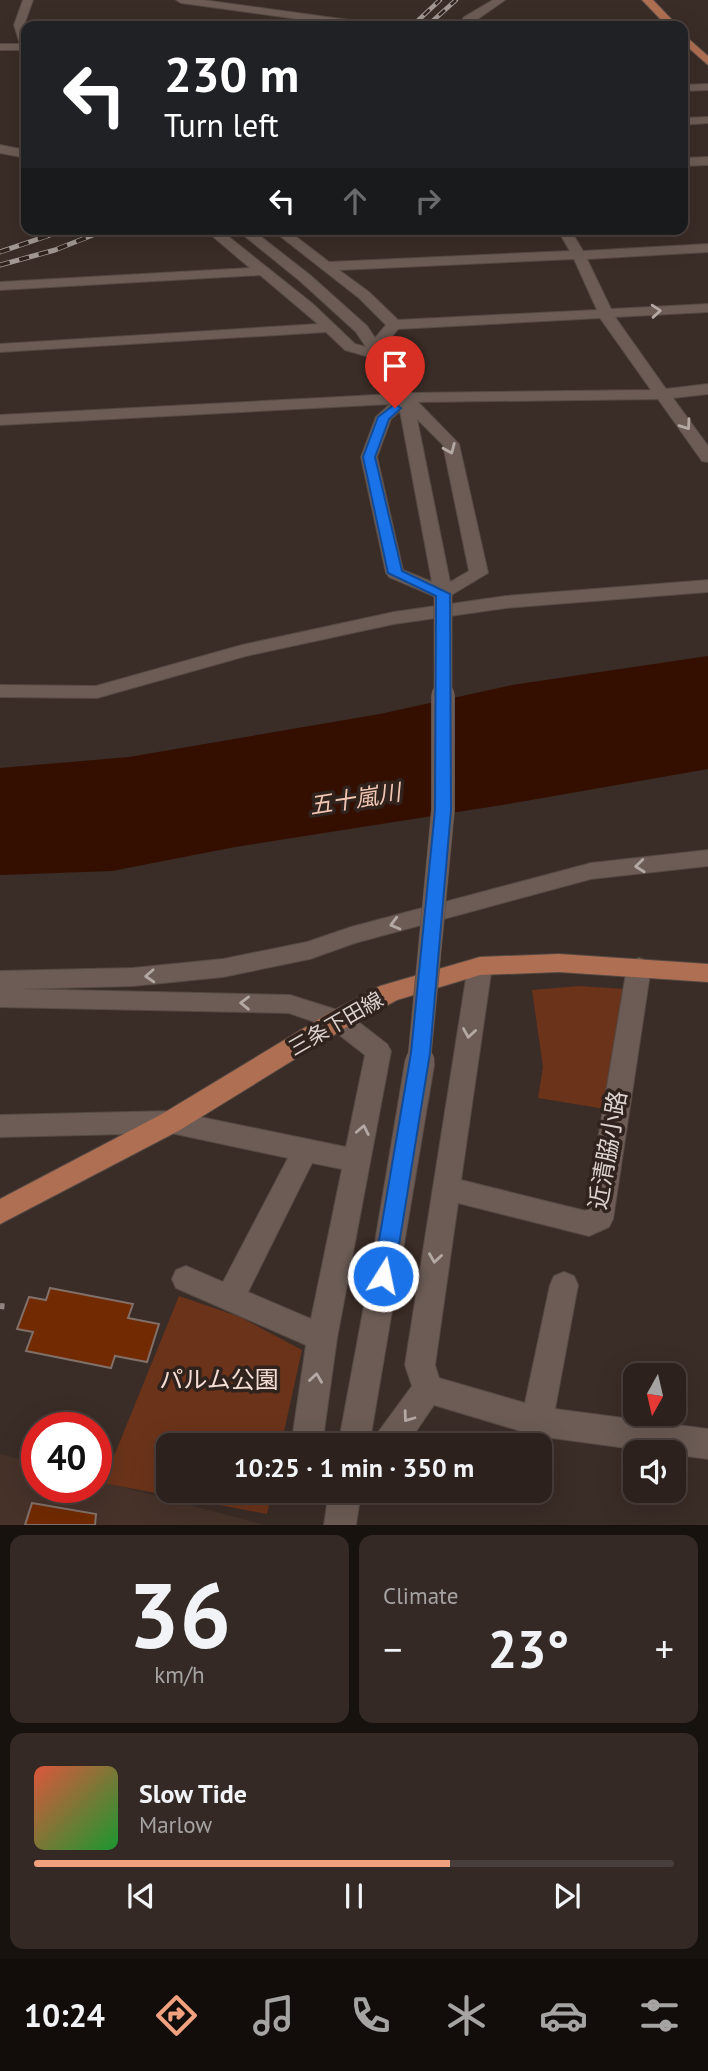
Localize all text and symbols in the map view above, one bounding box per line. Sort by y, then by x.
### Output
text: 230 m [164,42,299,106]
icon: left [49,49,140,140]
text: Turn left [164,104,279,146]
icon: left [263,182,301,220]
icon: ahead [336,182,374,220]
icon: right [409,182,447,220]
one-way arrow [651,304,662,319]
pin [365,336,425,408]
icon: arrive [376,347,414,385]
one-way arrow [678,417,690,430]
one-way arrow [441,442,455,454]
water label: 五十嵐川 [307,777,406,820]
one-way arrow [634,858,646,873]
one-way arrow [390,916,402,930]
one-way arrow [144,968,155,983]
street label: 三条下田線 [284,986,388,1062]
one-way arrow [239,995,250,1011]
one-way arrow [462,1027,477,1039]
street label: 近清脇小路 [582,1088,633,1212]
one-way arrow [355,1124,370,1136]
position arrow [346,1239,420,1313]
one-way arrow [428,1252,443,1264]
north arrow [623,1363,686,1426]
map controls [623,1363,686,1503]
park label: パルム公園 [159,1364,279,1395]
one-way arrow [308,1372,323,1384]
one-way arrow [404,1409,416,1422]
speed limit sign: 40 [21,1412,112,1503]
button: sound [623,1440,686,1503]
text: 10:25 · 1 min · 350 m [234,1451,474,1484]
text: 36 [128,1555,231,1673]
text: Climate [383,1581,458,1610]
text: 23° [488,1615,569,1682]
text: − [383,1624,402,1673]
text: + [655,1624,674,1673]
text: km/h [154,1660,205,1689]
text: Slow Tide [139,1777,247,1810]
text: Marlow [139,1810,212,1839]
icon: previous [122,1877,160,1915]
icon: pause [335,1877,373,1915]
icon: next [548,1877,586,1915]
icon: directions [152,1991,201,2040]
icon: music [249,1991,298,2040]
icon: phone [346,1991,395,2040]
icon: climate [442,1991,491,2040]
icon: car [539,1991,588,2040]
icon: filters [635,1991,684,2040]
text: 10:24 [24,1994,105,2036]

